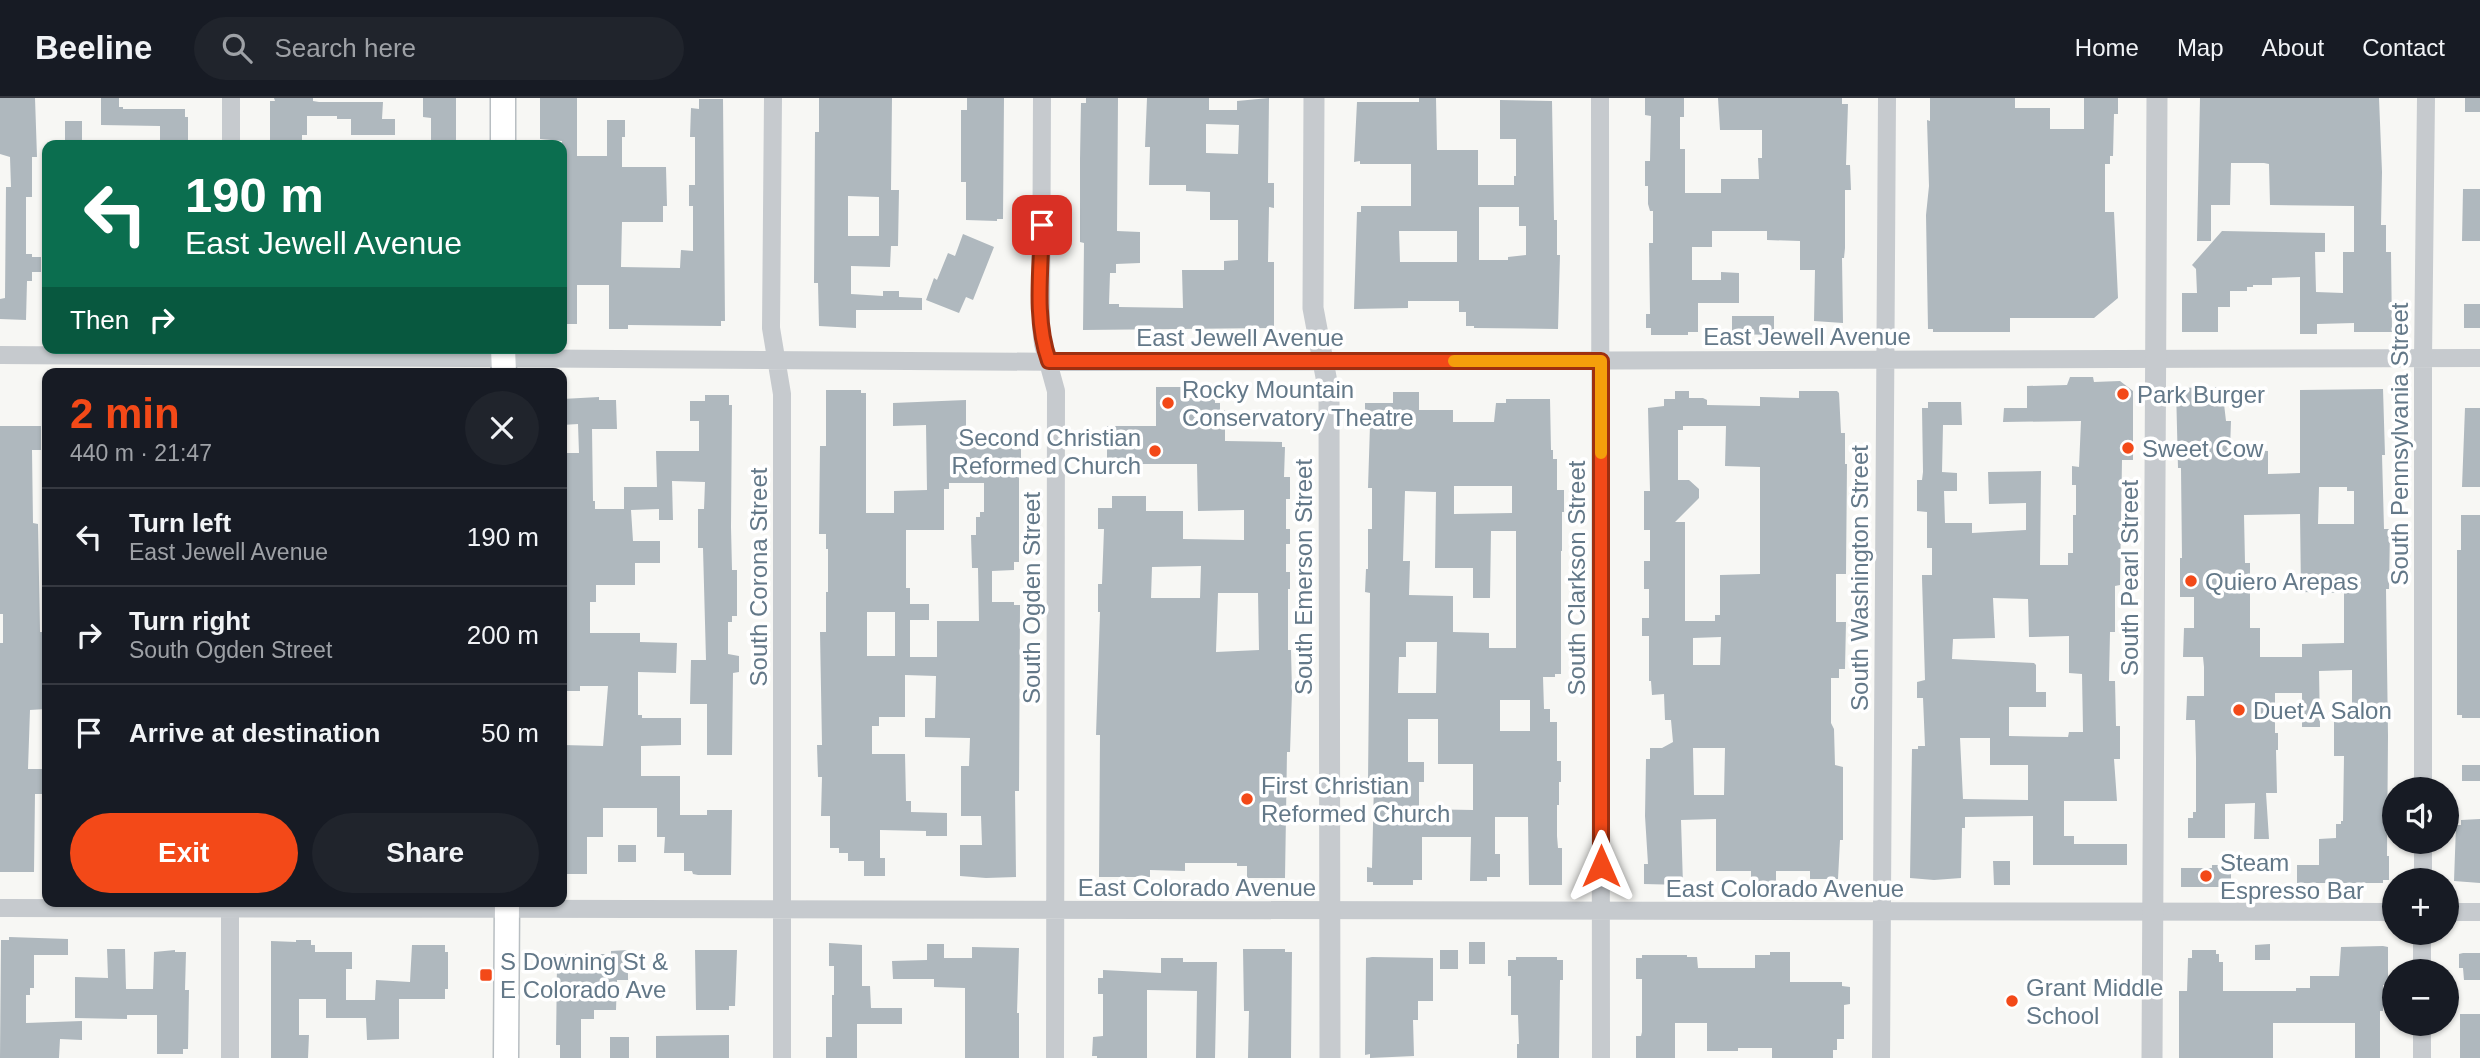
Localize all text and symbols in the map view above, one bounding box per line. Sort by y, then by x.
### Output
search box [194,17,684,80]
text: Beeline [35,29,152,66]
icon: search [218,29,256,67]
text: Search here [274,33,416,63]
text: Home [2075,34,2139,61]
text: Map [2177,34,2224,61]
text: About [2262,34,2324,61]
text: Contact [2362,34,2445,61]
icon: left [70,168,161,259]
text: 190 m [185,168,324,222]
pin [1012,195,1072,255]
icon: arrive [1023,206,1061,244]
text: East Jewell Avenue [185,225,462,261]
icon: right [143,301,181,339]
street label: South Pennsylvania Street [2386,302,2413,585]
text: Then [70,305,129,335]
street label: East Jewell Avenue [1703,323,1911,350]
street label: East Jewell Avenue [1136,324,1344,351]
place label: Rocky Mountain Conservatory Theatre [1182,376,1414,431]
place label: Park Burger [2137,381,2265,408]
marker: Park Burger [2115,386,2131,402]
text: 2 min [70,390,180,437]
button: close [465,391,539,465]
marker: Rocky Mountain Conservatory Theatre [1160,395,1176,411]
place label: Second Christian Reformed Church [952,424,1141,479]
place label: Sweet Cow [2142,435,2264,462]
text: 440 m · 21:47 [70,440,212,466]
marker: Sweet Cow [2120,440,2136,456]
marker: Second Christian Reformed Church [1147,443,1163,459]
street label: South Washington Street [1846,445,1873,711]
street label: South Emerson Street [1290,459,1317,695]
street label: South Clarkson Street [1563,460,1590,695]
street label: South Corona Street [745,467,772,686]
street label: South Pearl Street [2116,480,2143,676]
street label: South Ogden Street [1018,492,1045,704]
text: Turn left [129,508,231,538]
icon: left [70,518,108,556]
text: 190 m [467,522,539,552]
text: East Jewell Avenue [129,539,328,565]
place label: Quiero Arepas [2205,568,2358,595]
marker: Quiero Arepas [2183,573,2199,589]
text: Turn right [129,606,250,636]
icon: right [70,616,108,654]
text: 200 m [467,620,539,650]
text: South Ogden Street [129,637,332,663]
place label: Duet A Salon [2253,697,2392,724]
marker: Duet A Salon [2231,702,2247,718]
icon: arrive [70,714,108,752]
text: Arrive at destination [129,718,380,748]
text: 50 m [481,718,539,748]
place label: First Christian Reformed Church [1261,772,1450,827]
map controls [2382,777,2459,1036]
button: sound [2382,777,2459,854]
marker: First Christian Reformed Church [1239,791,1255,807]
button: Exit [70,813,298,893]
button: Share [312,813,539,893]
position arrow [1564,829,1638,903]
place label: Steam Espresso Bar [2220,849,2364,904]
marker: Steam Espresso Bar [2198,868,2214,884]
button: + [2382,868,2459,945]
street label: East Colorado Avenue [1078,874,1316,901]
street label: East Colorado Avenue [1666,875,1904,902]
place label: S Downing St & E Colorado Ave [500,948,668,1003]
button: − [2382,959,2459,1036]
marker: S Downing St & E Colorado Ave [478,967,494,983]
place label: Grant Middle School [2026,974,2163,1029]
marker: Grant Middle School [2004,993,2020,1009]

